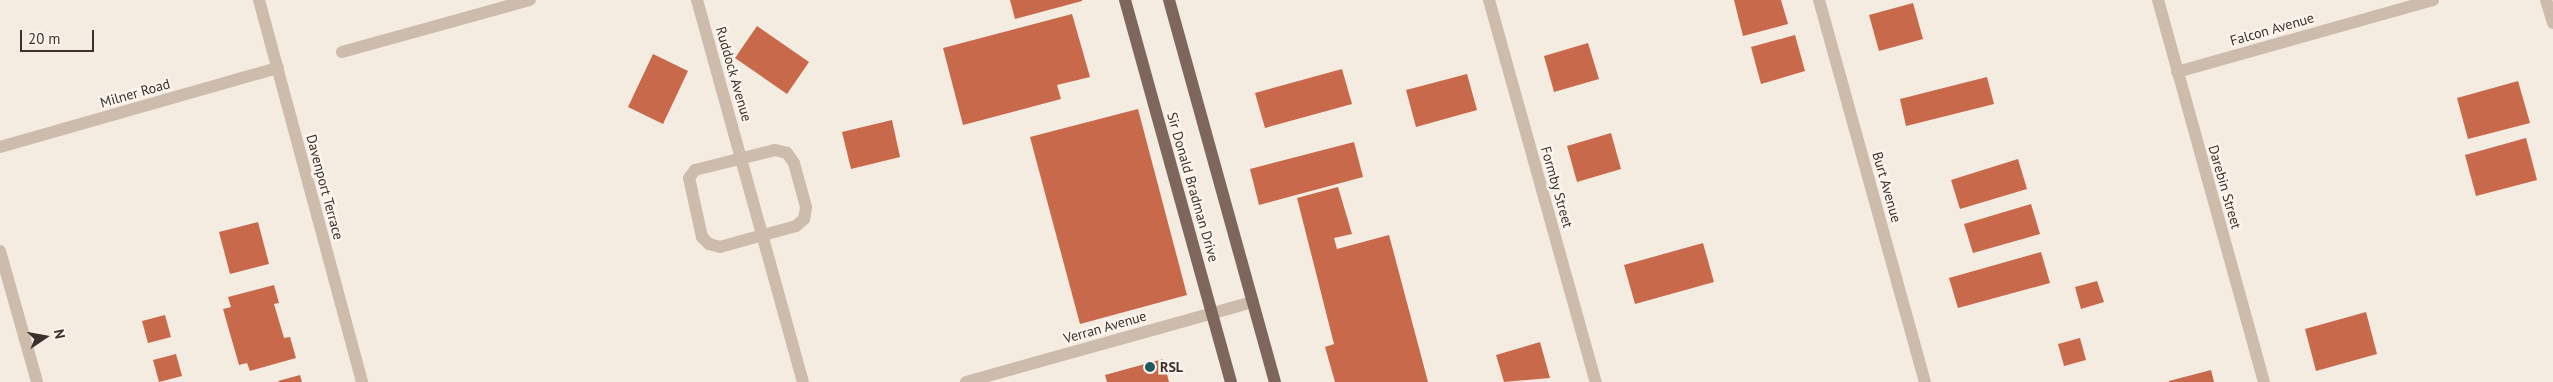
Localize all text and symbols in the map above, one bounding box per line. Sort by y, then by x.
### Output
street label: Falcon Avenue [2228,9,2316,49]
scale bar [22,20,96,52]
street label: Ruddock Avenue [712,24,756,124]
text: 20 m [28,29,61,48]
street label: Milner Road [98,75,172,111]
street label: Sir Donald Bradman Drive [1164,110,1222,264]
street label: Davenport Terrace [303,132,347,242]
street label: Darebin Street [2205,143,2245,231]
street label: Formby Street [1537,144,1577,230]
street label: Burt Avenue [1869,150,1905,224]
street label: Verran Avenue [1061,307,1149,347]
north arrow [20,312,70,362]
text: N [50,328,69,340]
place label: RSL [1160,359,1183,375]
marker: RSL [1144,361,1156,373]

